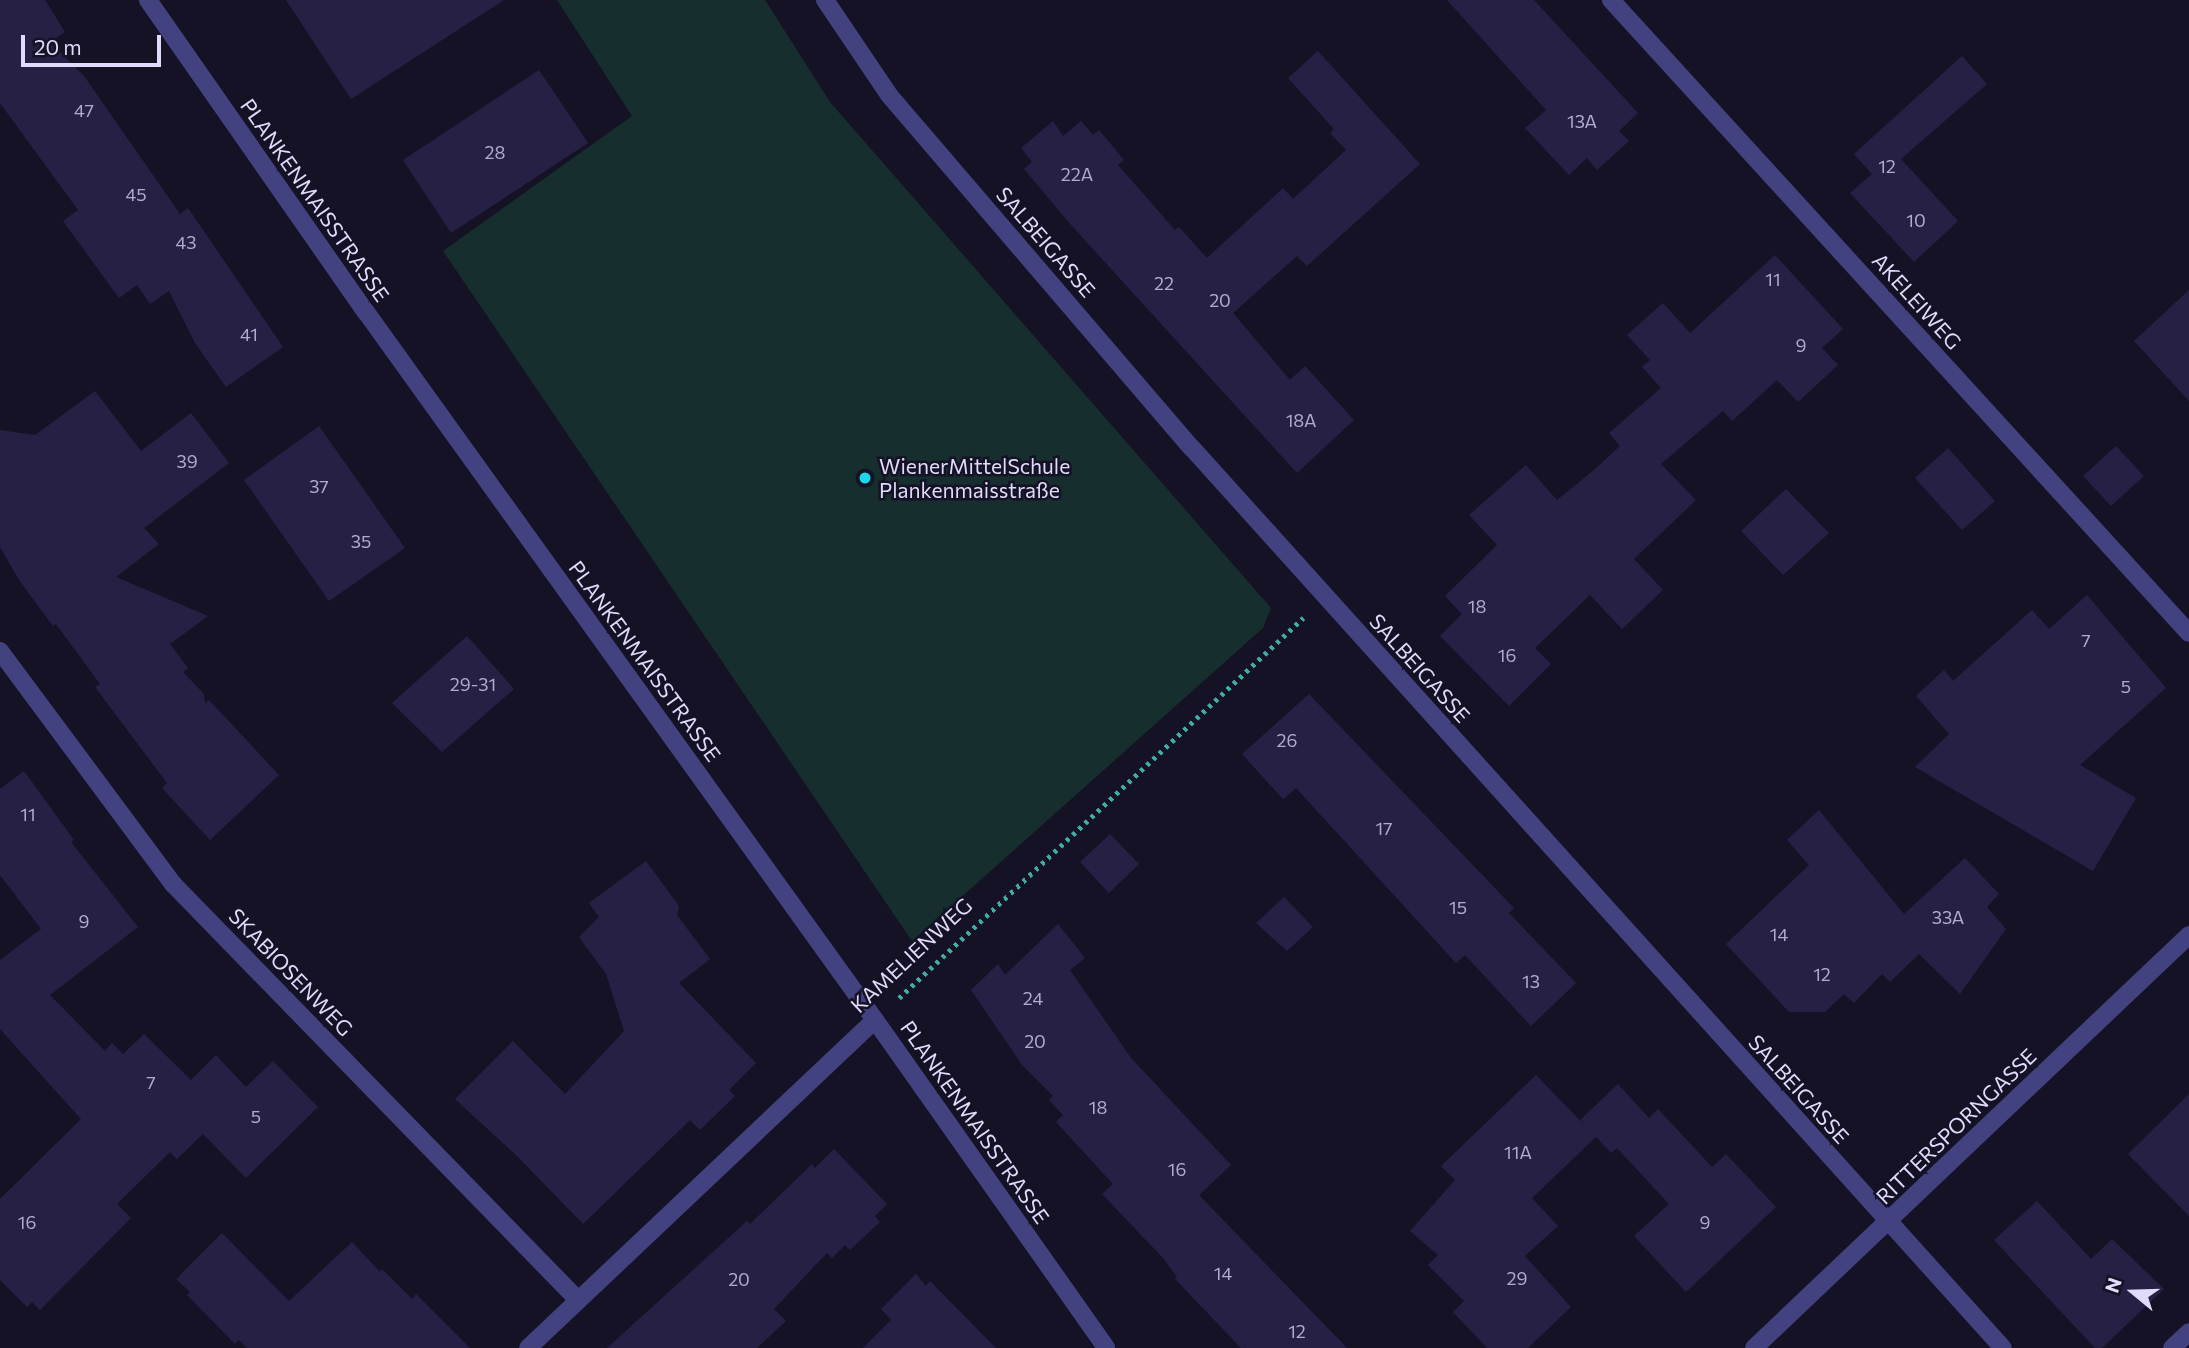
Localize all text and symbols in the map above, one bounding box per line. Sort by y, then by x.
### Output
scale bar [24,21,164,65]
text: 20 m [34,34,82,59]
street label: PLANKENMAISSTRASSE [235,94,395,306]
house number: 47 [74,99,94,121]
house number: 13A [1567,110,1597,132]
house number: 28 [485,141,505,163]
house number: 12 [1878,155,1896,177]
house number: 22A [1061,163,1093,185]
street label: SALBEIGASSE [991,182,1101,302]
house number: 45 [125,183,147,205]
house number: 10 [1906,209,1926,231]
house number: 43 [175,231,197,253]
street label: AKELEIWEG [1867,248,1967,354]
house number: 11 [1765,268,1781,290]
house number: 22 [1154,272,1174,294]
house number: 20 [1209,289,1231,311]
house number: 41 [240,323,258,345]
house number: 9 [1796,334,1806,356]
house number: 18A [1286,409,1316,431]
house number: 39 [176,450,198,472]
place label: WienerMittelSchule Plankenmaisstraße [879,453,1070,503]
marker: WienerMittelSchule Plankenmaisstraße [857,470,873,486]
house number: 37 [309,475,329,497]
house number: 35 [351,530,371,552]
street label: PLANKENMAISSTRASSE [564,556,726,766]
house number: 18 [1468,595,1486,617]
street label: SALBEIGASSE [1365,608,1475,728]
house number: 7 [2081,629,2091,651]
house number: 16 [1498,644,1516,666]
house number: 29-31 [450,673,496,695]
house number: 5 [2121,675,2131,697]
house number: 26 [1277,729,1297,751]
house number: 11 [20,803,36,825]
house number: 17 [1375,817,1393,839]
street label: KAMELIENWEG [845,892,977,1018]
house number: 15 [1449,896,1467,918]
street label: SKABIOSENWEG [224,903,358,1041]
house number: 33A [1932,906,1964,928]
house number: 9 [79,910,89,932]
house number: 14 [1770,923,1788,945]
house number: 12 [1813,963,1831,985]
house number: 13 [1522,970,1540,992]
house number: 24 [1023,987,1043,1009]
street label: PLANKENMAISSTRASSE [895,1016,1055,1228]
street label: SALBEIGASSE [1744,1029,1854,1149]
house number: 20 [1024,1030,1046,1052]
street label: RITTERSPORNGASSE [1871,1043,2041,1209]
house number: 7 [146,1071,156,1093]
house number: 18 [1089,1096,1107,1118]
house number: 5 [251,1105,261,1127]
house number: 11A [1504,1141,1532,1163]
house number: 16 [1168,1158,1186,1180]
house number: 16 [18,1211,36,1233]
house number: 9 [1700,1211,1710,1233]
north arrow [2098,1257,2168,1327]
house number: 14 [1214,1262,1232,1284]
house number: 29 [1507,1267,1527,1289]
house number: 20 [728,1268,750,1290]
text: N [2099,1275,2126,1295]
house number: 12 [1288,1320,1306,1342]

